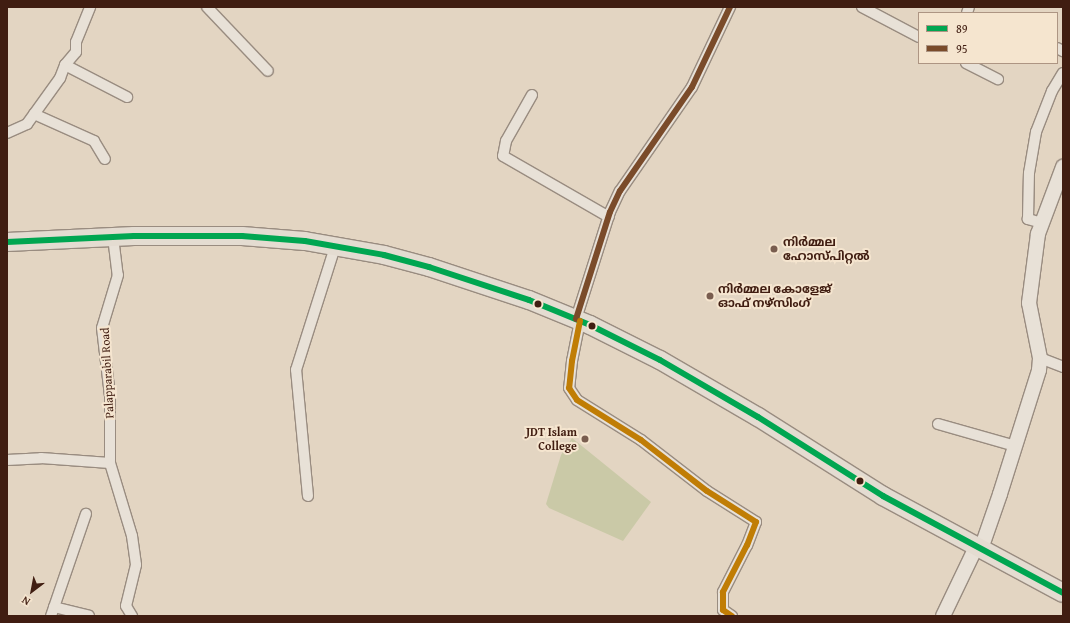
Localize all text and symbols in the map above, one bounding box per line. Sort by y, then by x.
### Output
legend [918,12,1058,64]
text: 89 [956,20,968,37]
text: 95 [956,40,968,57]
place label: നിർമ്മല ഹോസ്പിറ്റൽ [783,235,870,263]
marker: നിർമ്മല ഹോസ്പിറ്റൽ [768,243,780,255]
place label: നിർമ്മല കോളേജ് ഓഫ് നഴ്സിംഗ് [718,282,831,310]
marker: നിർമ്മല കോളേജ് ഓഫ് നഴ്സിംഗ് [705,291,715,301]
unlabelled marker [533,299,543,309]
unlabelled marker [587,321,597,331]
street label: Palapparabil Road [97,327,117,419]
place label: JDT Islam College [526,425,577,453]
marker: JDT Islam College [580,434,590,444]
unlabelled marker [855,476,865,486]
north arrow [12,571,52,611]
text: N [18,592,33,610]

